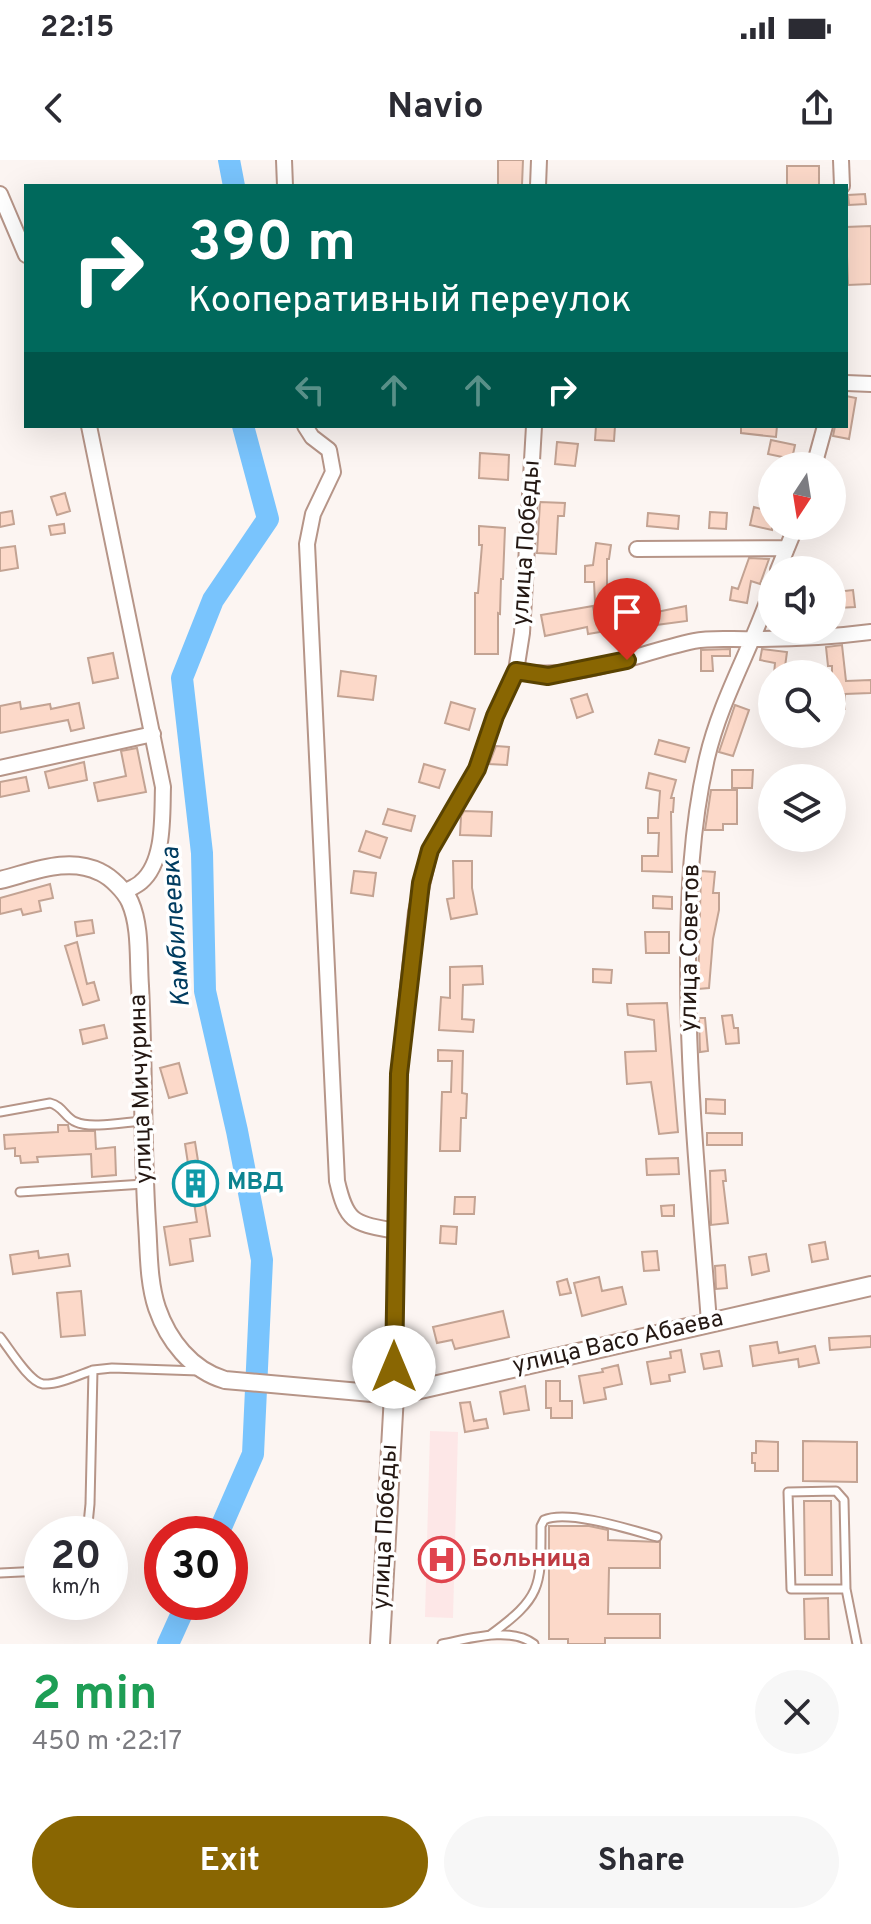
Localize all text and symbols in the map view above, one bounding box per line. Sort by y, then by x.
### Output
text: 22:15 [40,10,114,47]
text: Navio [387,85,484,131]
icon: back [32,86,76,130]
icon: share [795,86,839,130]
text: 390 m [188,210,356,280]
icon: right [56,216,160,320]
text: Кооперативный переулок [188,279,632,325]
icon: left [288,368,332,412]
icon: ahead [372,368,416,412]
icon: ahead [456,368,500,412]
icon: right [540,368,584,412]
north arrow [758,452,846,540]
map controls [758,452,846,852]
street label: улица Победы [506,459,548,627]
button: sound [758,556,846,644]
pin [593,578,661,660]
icon: arrive [605,590,649,634]
button: search [758,660,846,748]
button: layers [758,764,846,852]
water label: Камбилеевка [155,845,199,1008]
street label: улица Советов [675,864,707,1032]
street label: улица Мичурина [124,994,160,1184]
building icon: МВД [172,1159,220,1207]
place label: МВД [227,1168,284,1198]
street label: улица Васо Абаева [510,1304,726,1382]
position arrow [352,1325,436,1409]
street label: улица Победы [367,1443,405,1611]
speed limit sign: 30 [144,1516,248,1620]
text: 20 [51,1533,101,1583]
hospital icon: Больница [417,1536,465,1584]
place label: Больница [472,1545,591,1575]
text: km/h [52,1575,100,1601]
text: 2 min [32,1666,157,1726]
button: close [755,1670,839,1754]
text: 450 m · 22:17 [32,1726,182,1759]
button: Exit [32,1816,428,1908]
button: Share [444,1816,839,1908]

